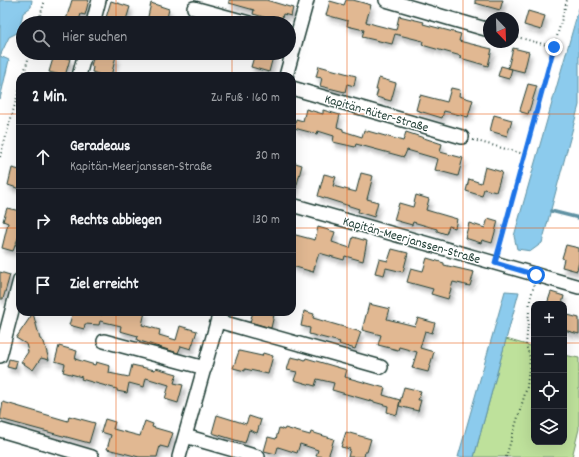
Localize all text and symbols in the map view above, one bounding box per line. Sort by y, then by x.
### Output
north arrow [483,12,519,48]
search box [16,16,296,60]
icon: search [30,27,52,49]
text: Hier suchen [62,27,127,49]
route end [545,38,563,56]
text: 2 Min. [32,86,67,110]
text: Zu Fuß · 160 m [211,89,280,108]
street label: Kapitän-Rüter-Straße [322,90,431,138]
text: Geradeaus [70,136,130,158]
icon: ahead [32,146,54,168]
text: 30 m [255,147,280,166]
text: Kapitän-Meerjanssen-Straße [70,158,212,177]
icon: right [32,210,54,232]
text: Rechts abbiegen [70,210,162,232]
text: 130 m [252,211,280,230]
street label: Kapitän-Meerjanssen-Straße [340,213,482,270]
route start [527,266,545,284]
icon: arrive [32,274,54,296]
text: Ziel erreicht [70,274,138,296]
map controls [531,301,567,445]
button: + [531,301,567,337]
button: − [531,337,567,373]
button: locate [531,373,567,409]
button: layers [531,409,567,445]

